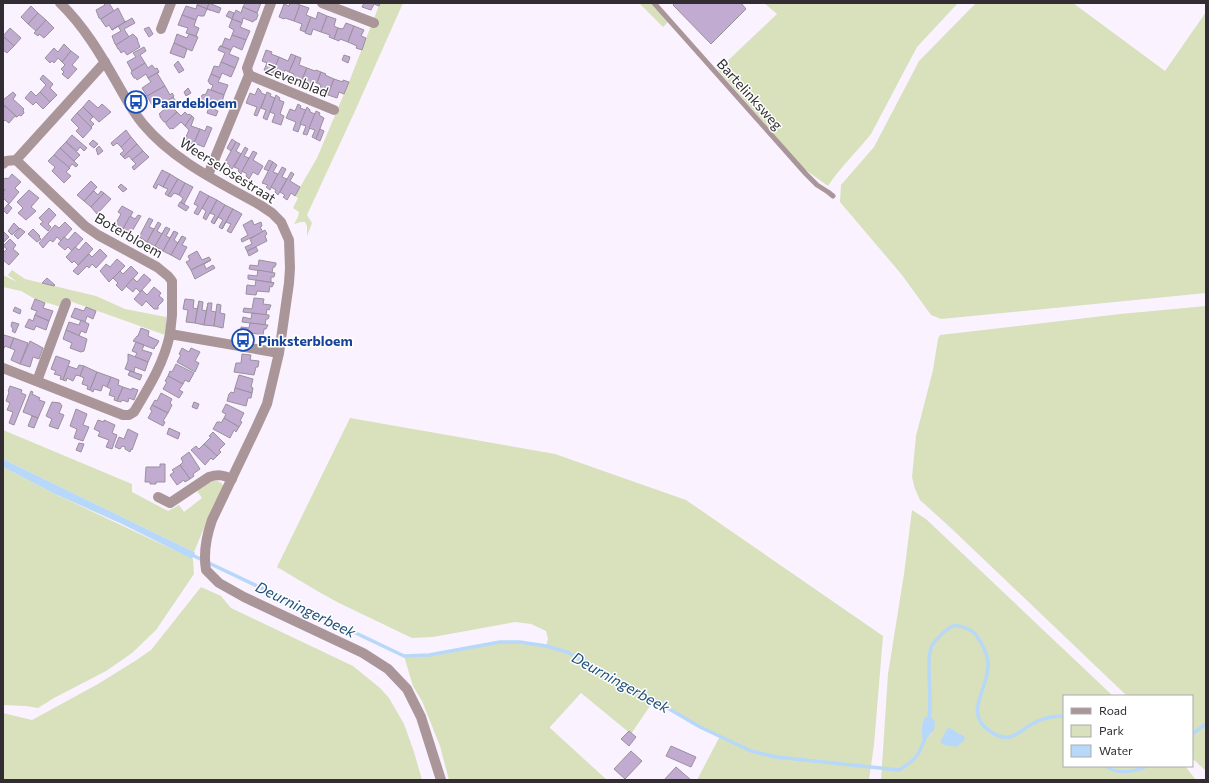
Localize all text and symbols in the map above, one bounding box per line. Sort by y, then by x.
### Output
street label: Bartelinksweg [714,55,787,133]
street label: Zevenblad [263,60,331,100]
bus stop icon: Paardebloem [123,89,149,115]
place label: Paardebloem [152,94,237,111]
street label: Weerselosestraat [177,133,280,207]
street label: Boterbloem [92,209,166,261]
bus stop icon: Pinksterbloem [230,327,256,353]
place label: Pinksterbloem [258,332,353,349]
water label: Deurningerbeek [253,577,360,641]
water label: Deurningerbeek [569,648,674,717]
legend [1063,695,1193,767]
text: Road [1099,703,1127,717]
text: Park [1099,723,1125,737]
text: Water [1099,743,1133,757]

